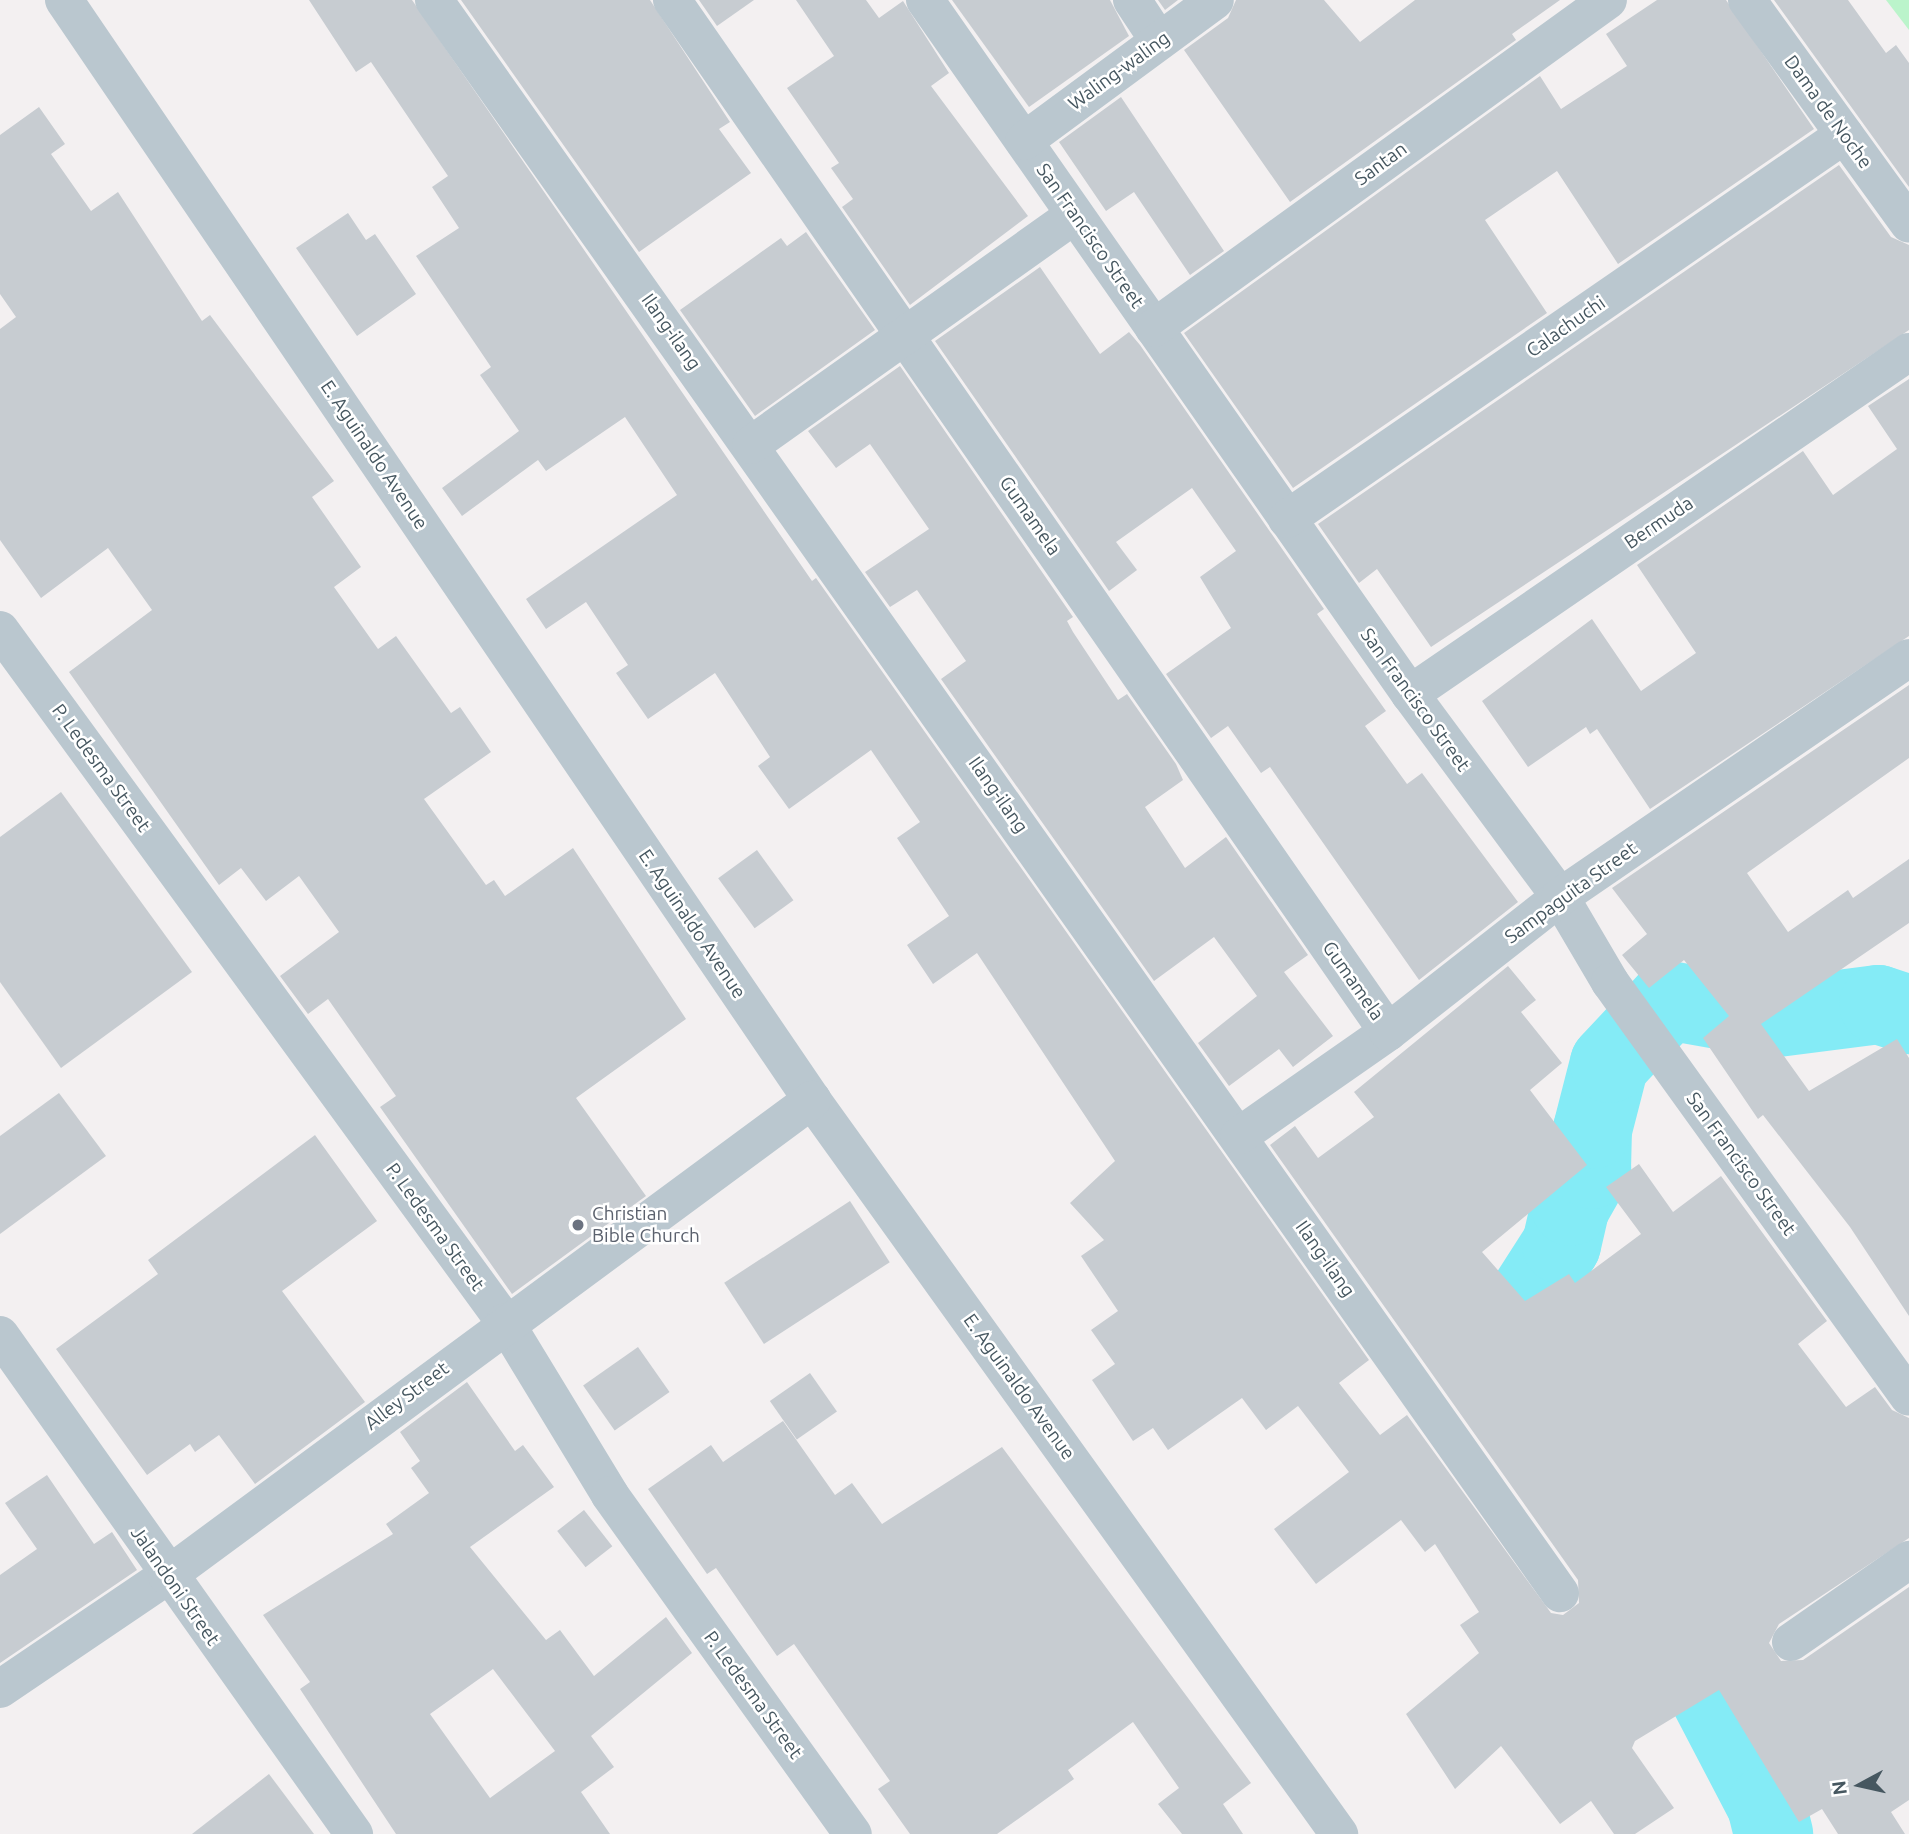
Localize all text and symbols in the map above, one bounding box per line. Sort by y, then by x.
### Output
street label: Waling-waling [1064,27,1174,115]
street label: Dama de Noche [1779,51,1877,173]
street label: Santan [1351,138,1411,190]
street label: San Francisco Street [1032,159,1148,313]
street label: Ilang-ilang [636,289,706,375]
street label: Calachuchi [1522,292,1610,362]
street label: E. Aguinaldo Avenue [316,376,432,534]
street label: Gumamela [994,472,1066,560]
street label: Bermuda [1620,492,1698,554]
street label: San Francisco Street [1355,624,1475,776]
street label: P. Ledesma Street [47,700,155,836]
street label: Ilang-ilang [963,752,1033,838]
street label: Sampaguita Street [1500,837,1642,949]
street label: E. Aguinaldo Avenue [634,845,750,1003]
street label: Gumamela [1317,937,1389,1025]
street label: San Francisco Street [1681,1088,1801,1240]
street label: P. Ledesma Street [381,1159,489,1295]
place label: Christian Bible Church [592,1203,700,1247]
street label: Ilang-ilang [1290,1216,1360,1302]
marker: Christian Bible Church [570,1217,586,1233]
street label: E. Aguinaldo Avenue [958,1310,1080,1464]
street label: Alley Street [360,1357,454,1435]
street label: Jalandoni Street [126,1522,224,1650]
street label: P. Ledesma Street [699,1627,807,1763]
north arrow [1825,1750,1895,1820]
text: N [1827,1779,1851,1796]

